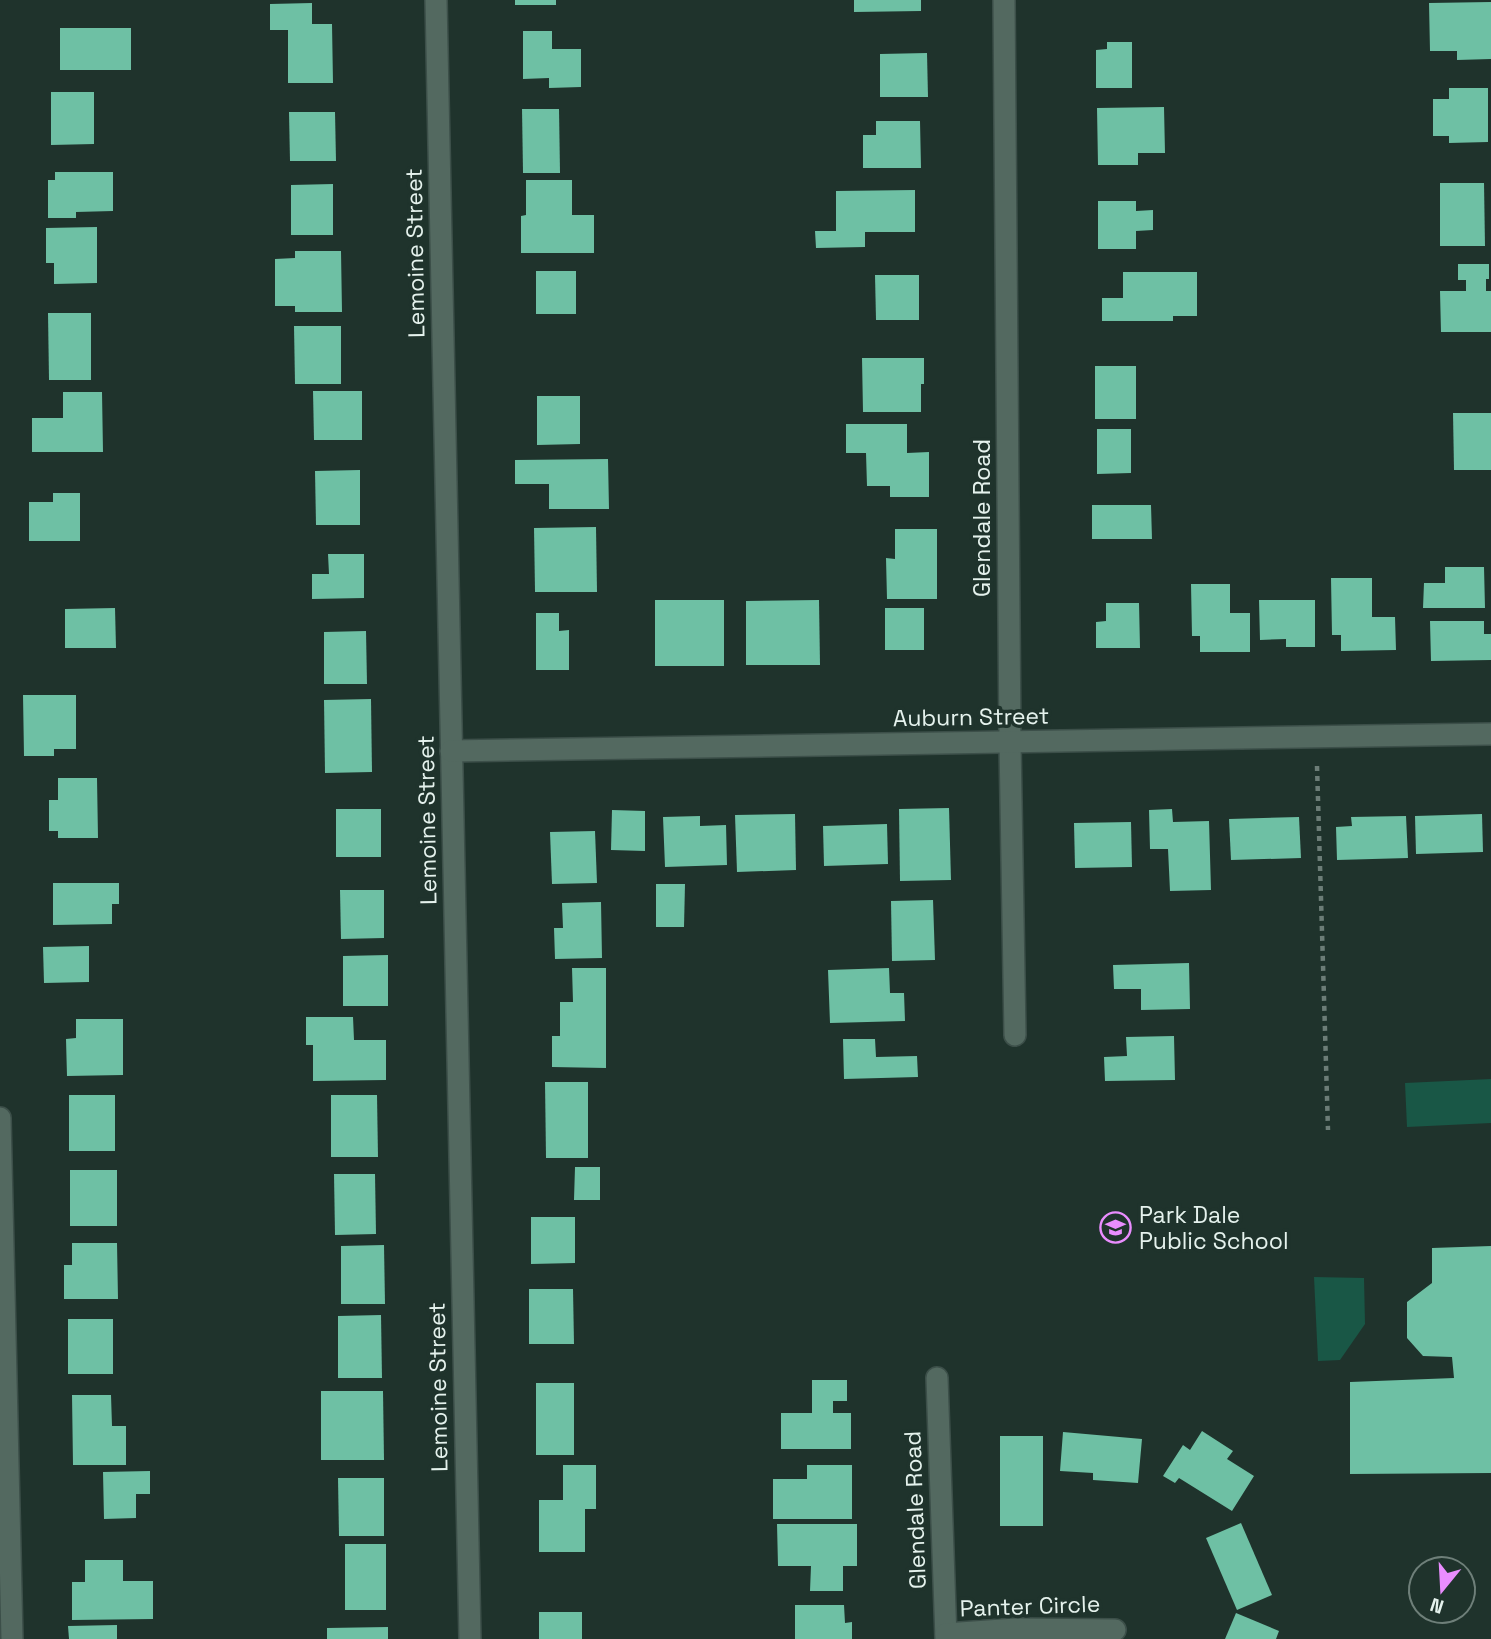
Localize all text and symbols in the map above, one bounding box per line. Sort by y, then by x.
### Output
street label: Lemoine Street [399,168,431,338]
street label: Glendale Road [967,439,997,597]
street label: Auburn Street [893,701,1049,733]
street label: Lemoine Street [411,735,443,905]
place label: Park Dale Public School [1139,1200,1289,1256]
school or university icon: Park Dale Public School [1099,1211,1133,1245]
street label: Lemoine Street [422,1302,454,1472]
street label: Glendale Road [897,1430,933,1590]
north arrow [1407,1555,1477,1625]
street label: Panter Circle [959,1589,1101,1623]
text: N [1427,1592,1447,1620]

